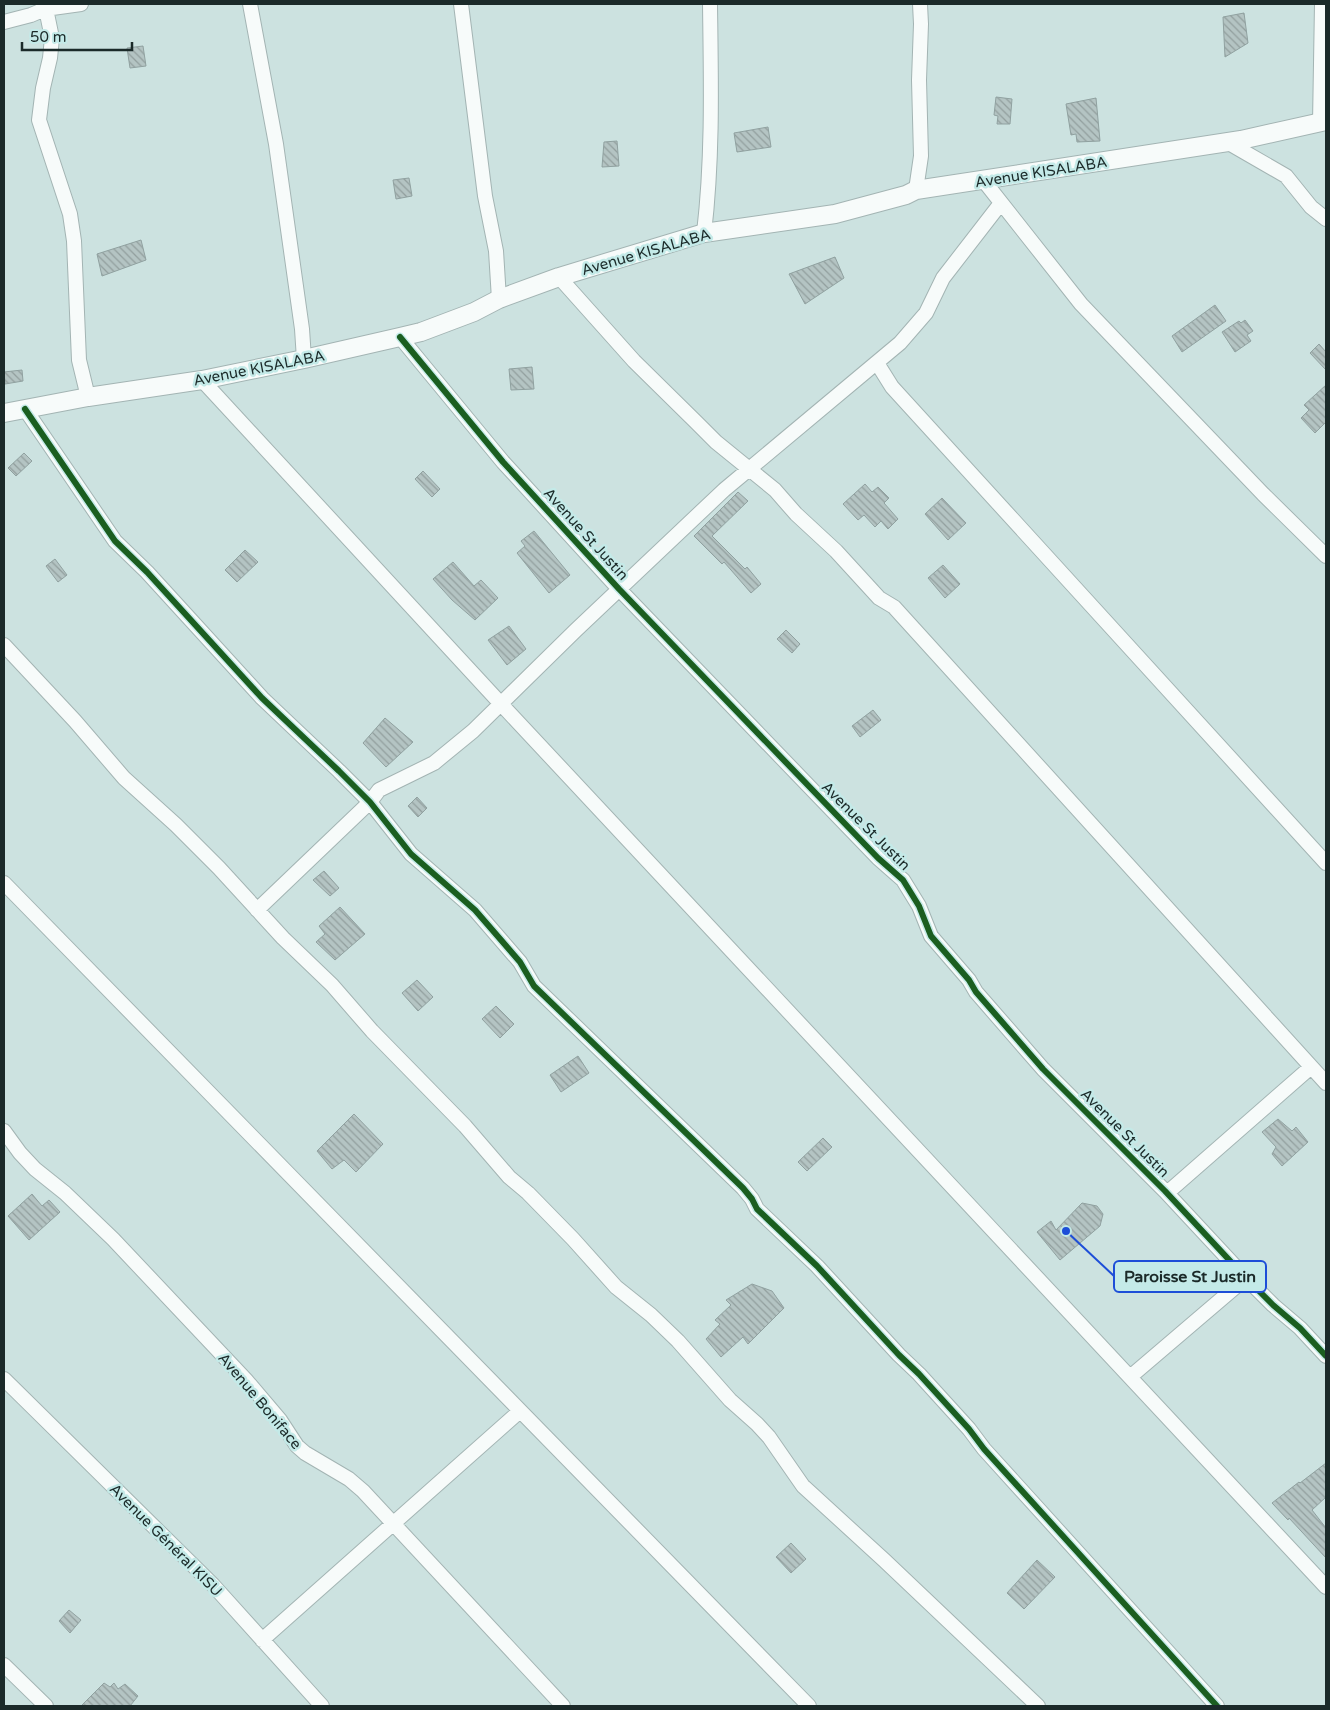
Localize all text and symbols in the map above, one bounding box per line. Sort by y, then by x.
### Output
scale bar [22,20,132,52]
text: 50 m [30,28,67,46]
street label: Avenue KISALABA [974,153,1108,191]
street label: Avenue KISALABA [579,225,713,279]
street label: Avenue KISALABA [192,346,326,390]
street label: Avenue St Justin [540,484,632,584]
street label: Avenue St Justin [818,778,914,874]
street label: Avenue St Justin [1077,1085,1173,1181]
callout: Paroisse St Justin [1114,1261,1266,1292]
text: Paroisse St Justin [1124,1267,1256,1287]
street label: Avenue Boniface [214,1349,306,1453]
street label: Avenue Général KISU [106,1480,226,1600]

